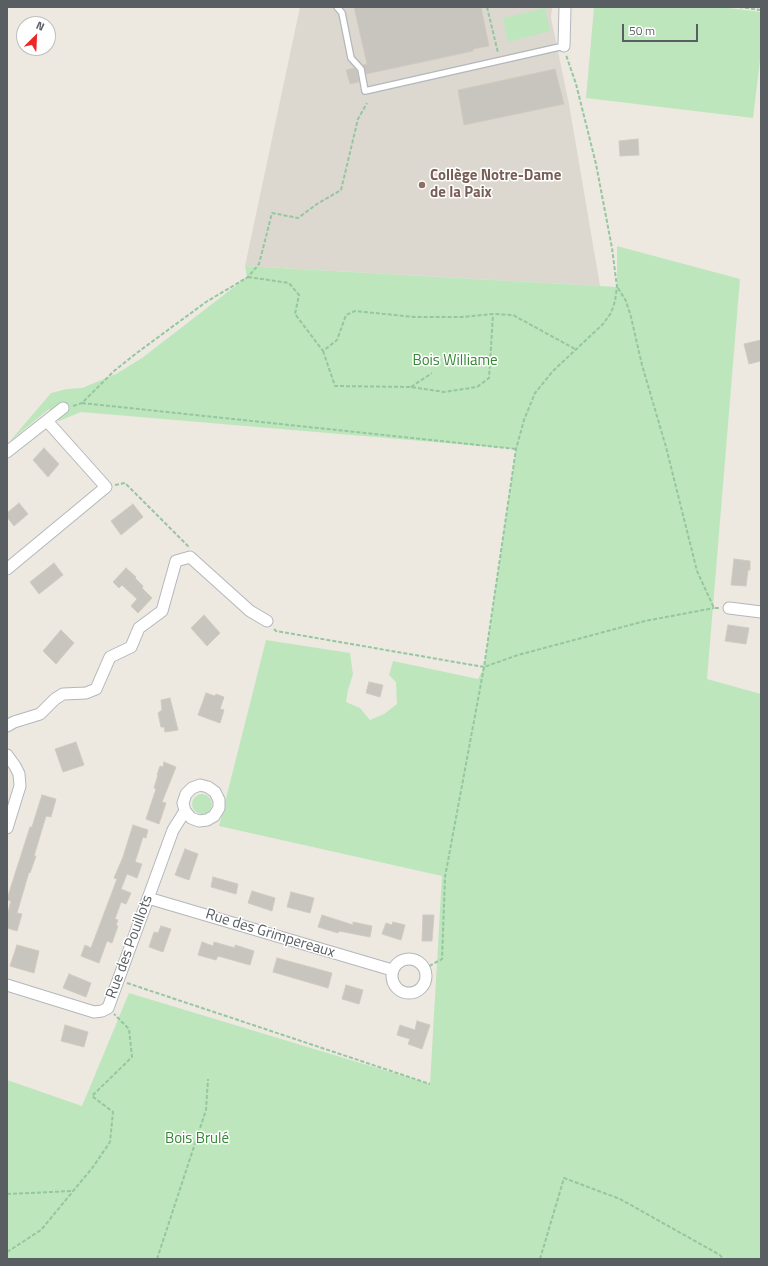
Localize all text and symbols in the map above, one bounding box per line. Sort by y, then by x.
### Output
north arrow [16,16,56,56]
scale bar [624,16,700,42]
text: N [34,17,47,35]
text: 50 m [629,21,655,40]
place label: Collège Notre-Dame de la Paix [430,167,561,202]
marker: Collège Notre-Dame de la Paix [417,180,427,190]
park label: Bois Williame [412,352,498,370]
street label: Rue des Pouillots [103,893,157,1001]
street label: Rue des Grimpereaux [203,906,337,962]
park label: Bois Brulé [165,1130,229,1148]

